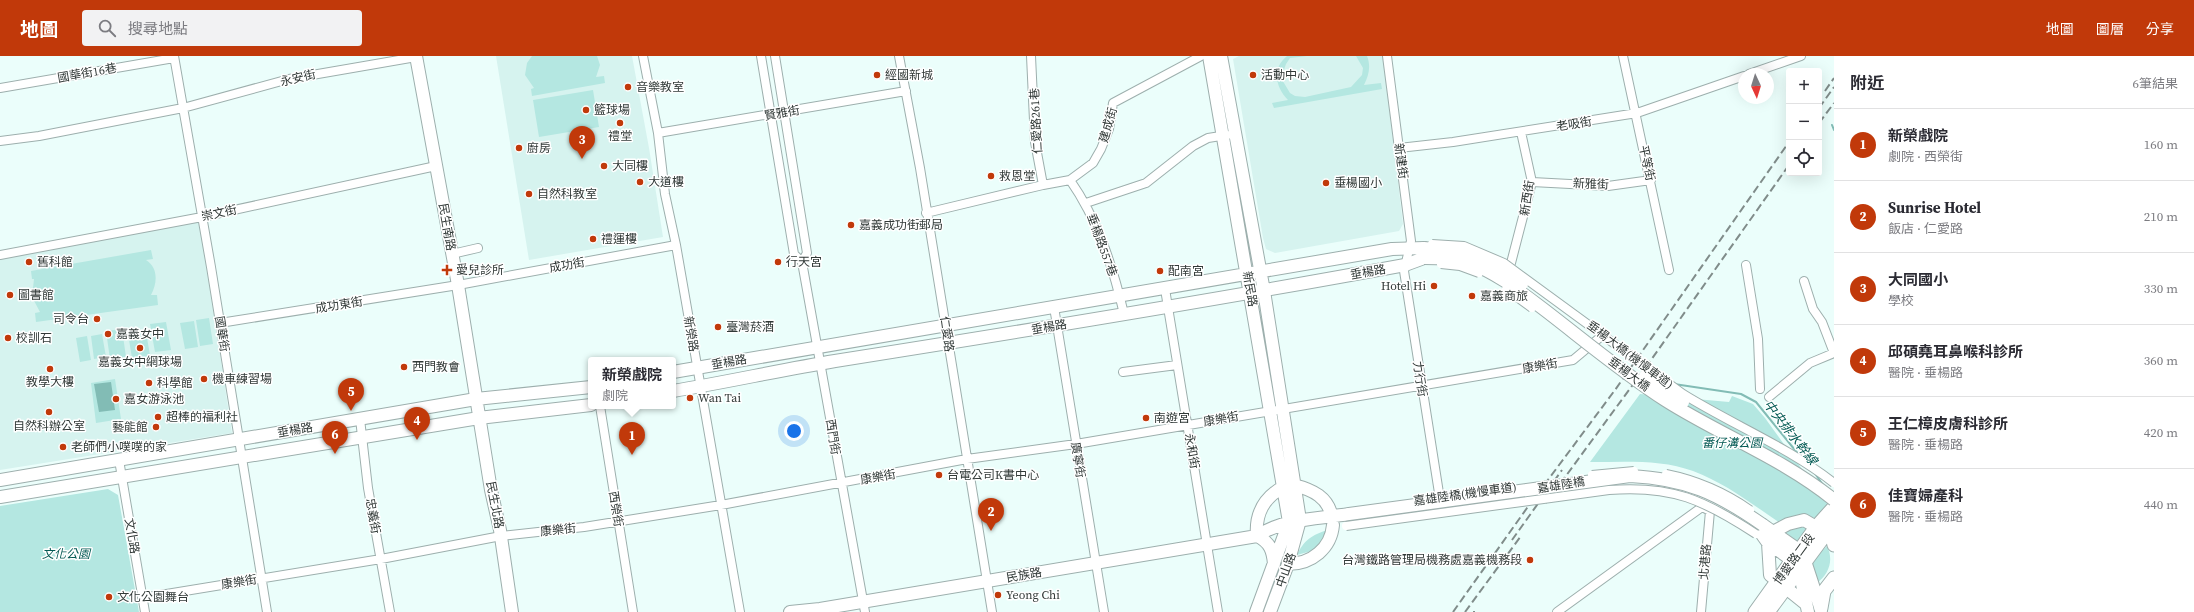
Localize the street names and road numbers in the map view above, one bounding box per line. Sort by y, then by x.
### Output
street label: 國華街16巷 [56,60,118,86]
street label: 永安街 [279,66,317,90]
street label: 仁愛路261巷 [1026,88,1046,154]
street label: 賢雅街 [763,102,801,124]
street label: 建成街 [1095,105,1121,145]
street label: 老吸街 [1555,113,1593,135]
street label: 新建街 [1391,142,1411,180]
street label: 平等街 [1635,144,1659,182]
street label: 新雅街 [1573,175,1609,193]
street label: 新西街 [1516,179,1538,217]
street label: 崇文街 [200,201,238,225]
street label: 民生南路 [435,202,459,252]
street label: 垂楊路557巷 [1083,211,1121,279]
street label: 成功街 [548,254,586,276]
street label: 垂楊路 [1349,261,1387,283]
street label: 新民路 [1239,270,1261,308]
street label: 成功東街 [314,293,364,317]
street label: 國華街 [211,315,233,353]
street label: 新榮路 [680,315,702,353]
street label: 仁愛路 [937,315,957,353]
street label: 垂楊路 [1030,316,1068,338]
street label: 垂楊大橋(機慢車道) [1584,318,1676,392]
street label: 垂楊路 [710,351,748,373]
street label: 垂楊大橋 [1605,354,1653,394]
street label: 康樂街 [1521,355,1559,377]
street label: 力行街 [1409,360,1431,398]
street label: 康樂街 [1202,408,1240,430]
street label: 西門街 [822,418,844,456]
street label: 垂楊路 [276,419,314,441]
street label: 永和街 [1181,432,1203,470]
street label: 廣寧街 [1067,441,1089,479]
street label: 康樂街 [859,466,897,488]
street label: 嘉雄陸橋 [1536,473,1586,497]
street label: 嘉雄陸橋(機慢車道) [1412,479,1518,509]
street label: 民生北路 [483,480,507,530]
street label: 西榮街 [605,490,627,528]
street label: 忠義街 [362,497,384,535]
street label: 文化路 [121,517,143,555]
street label: 康樂街 [539,520,577,540]
street label: 博愛路二段 [1770,530,1818,588]
street label: 北港路 [1695,543,1715,581]
street label: 中山路 [1272,550,1300,590]
street label: 民族路 [1005,564,1043,586]
street label: 康樂街 [220,571,258,593]

